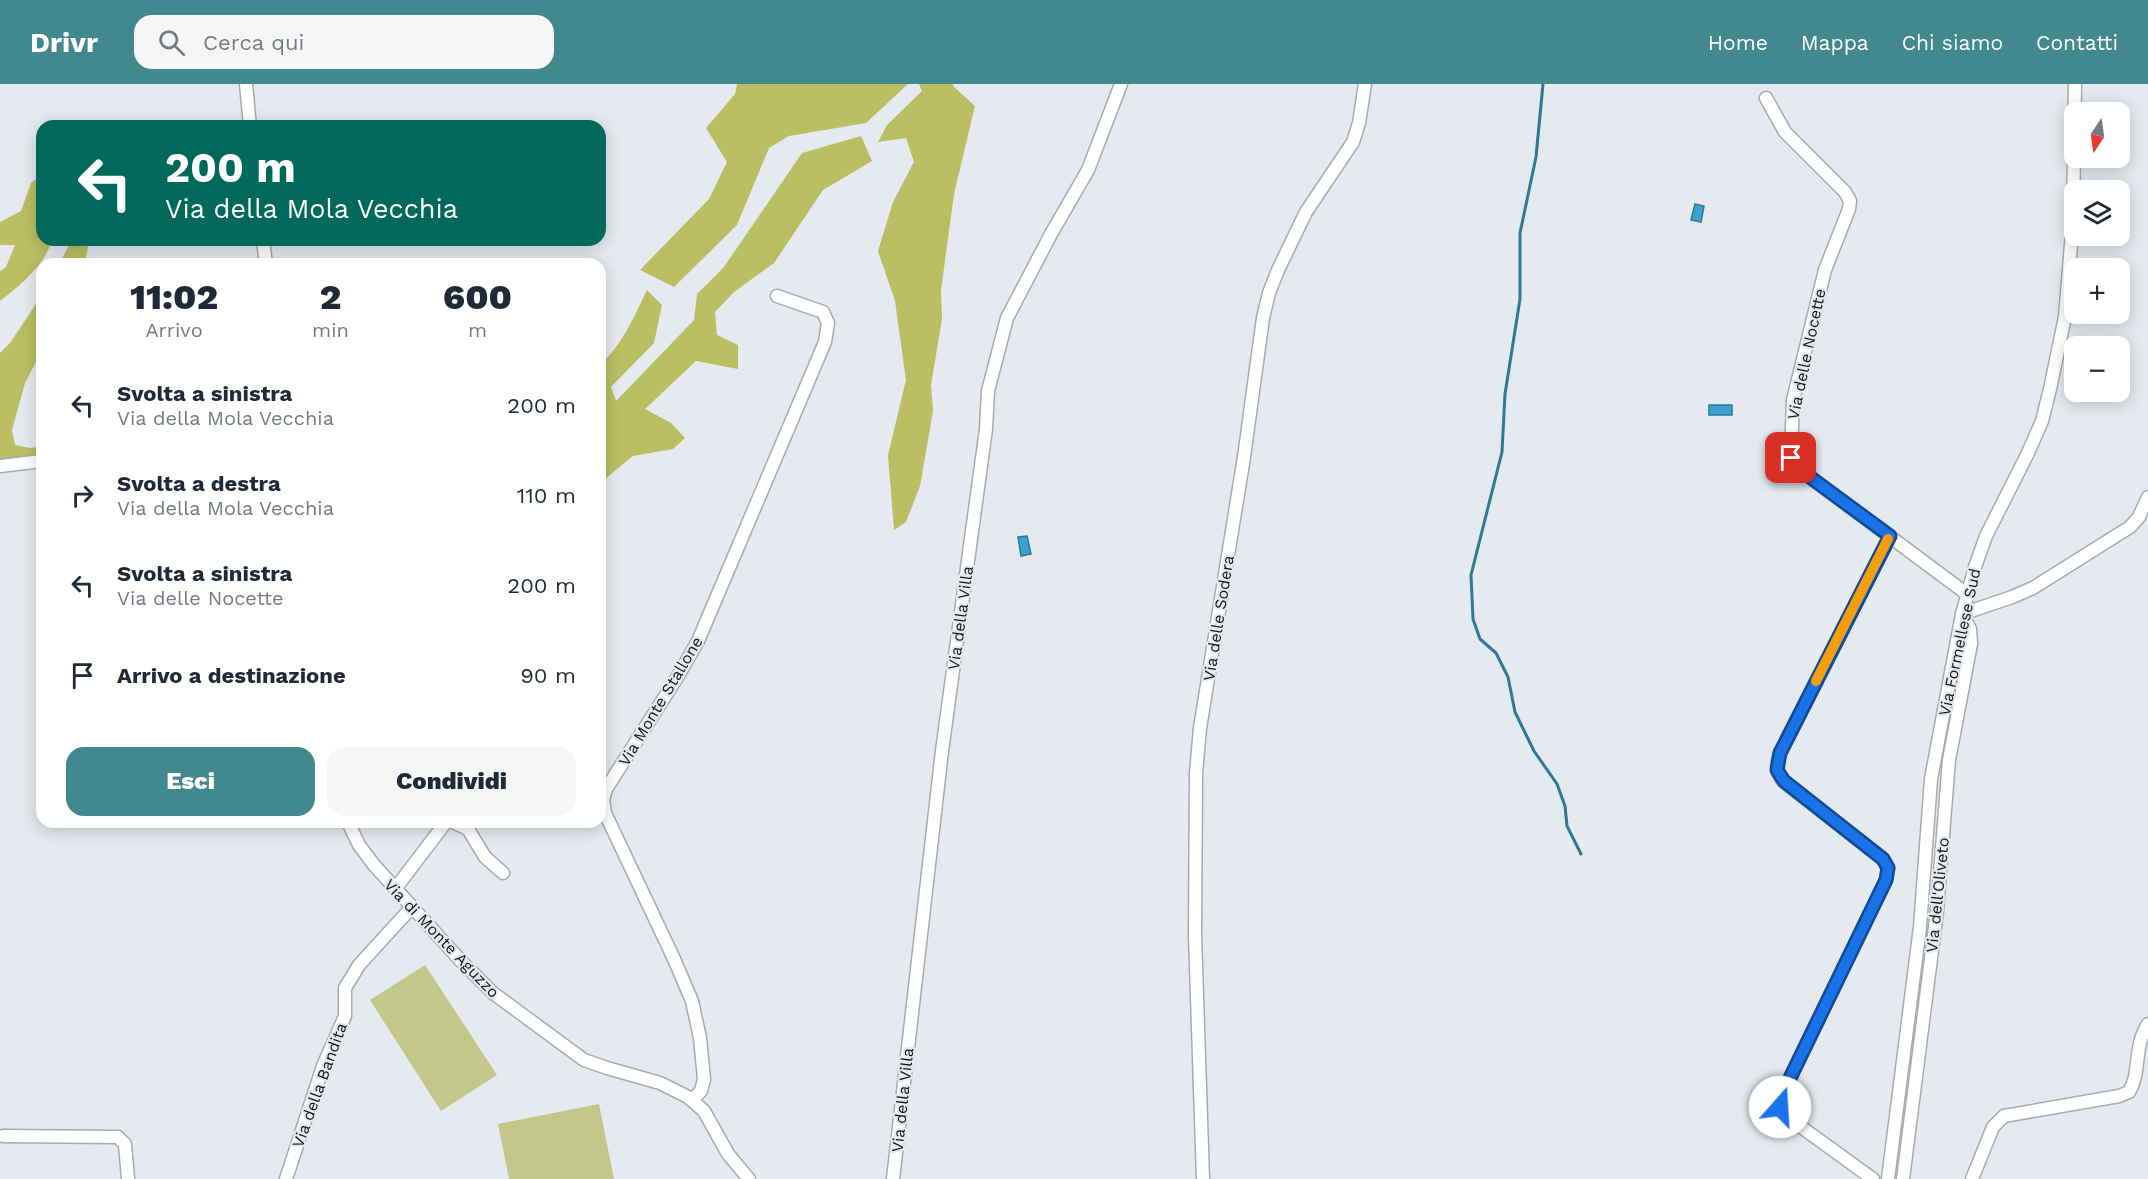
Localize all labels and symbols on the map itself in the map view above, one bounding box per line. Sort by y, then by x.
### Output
north arrow [2064,102,2130,168]
street label: Via delle Nocette [1783,287,1830,421]
pin [1765,432,1816,483]
street label: Via delle Sodera [1199,554,1238,682]
street label: Via della Villa [944,565,977,671]
street label: Via Formellese Sud [1935,567,1984,718]
street label: Via Monte Stallone [614,633,707,769]
street label: Via dell'Oliveto [1922,836,1953,954]
street label: Via di Monte Aguzzo [380,875,503,1002]
street label: Via della Bandita [288,1020,351,1150]
street label: Via della Villa [888,1047,917,1153]
position arrow [1748,1075,1812,1139]

